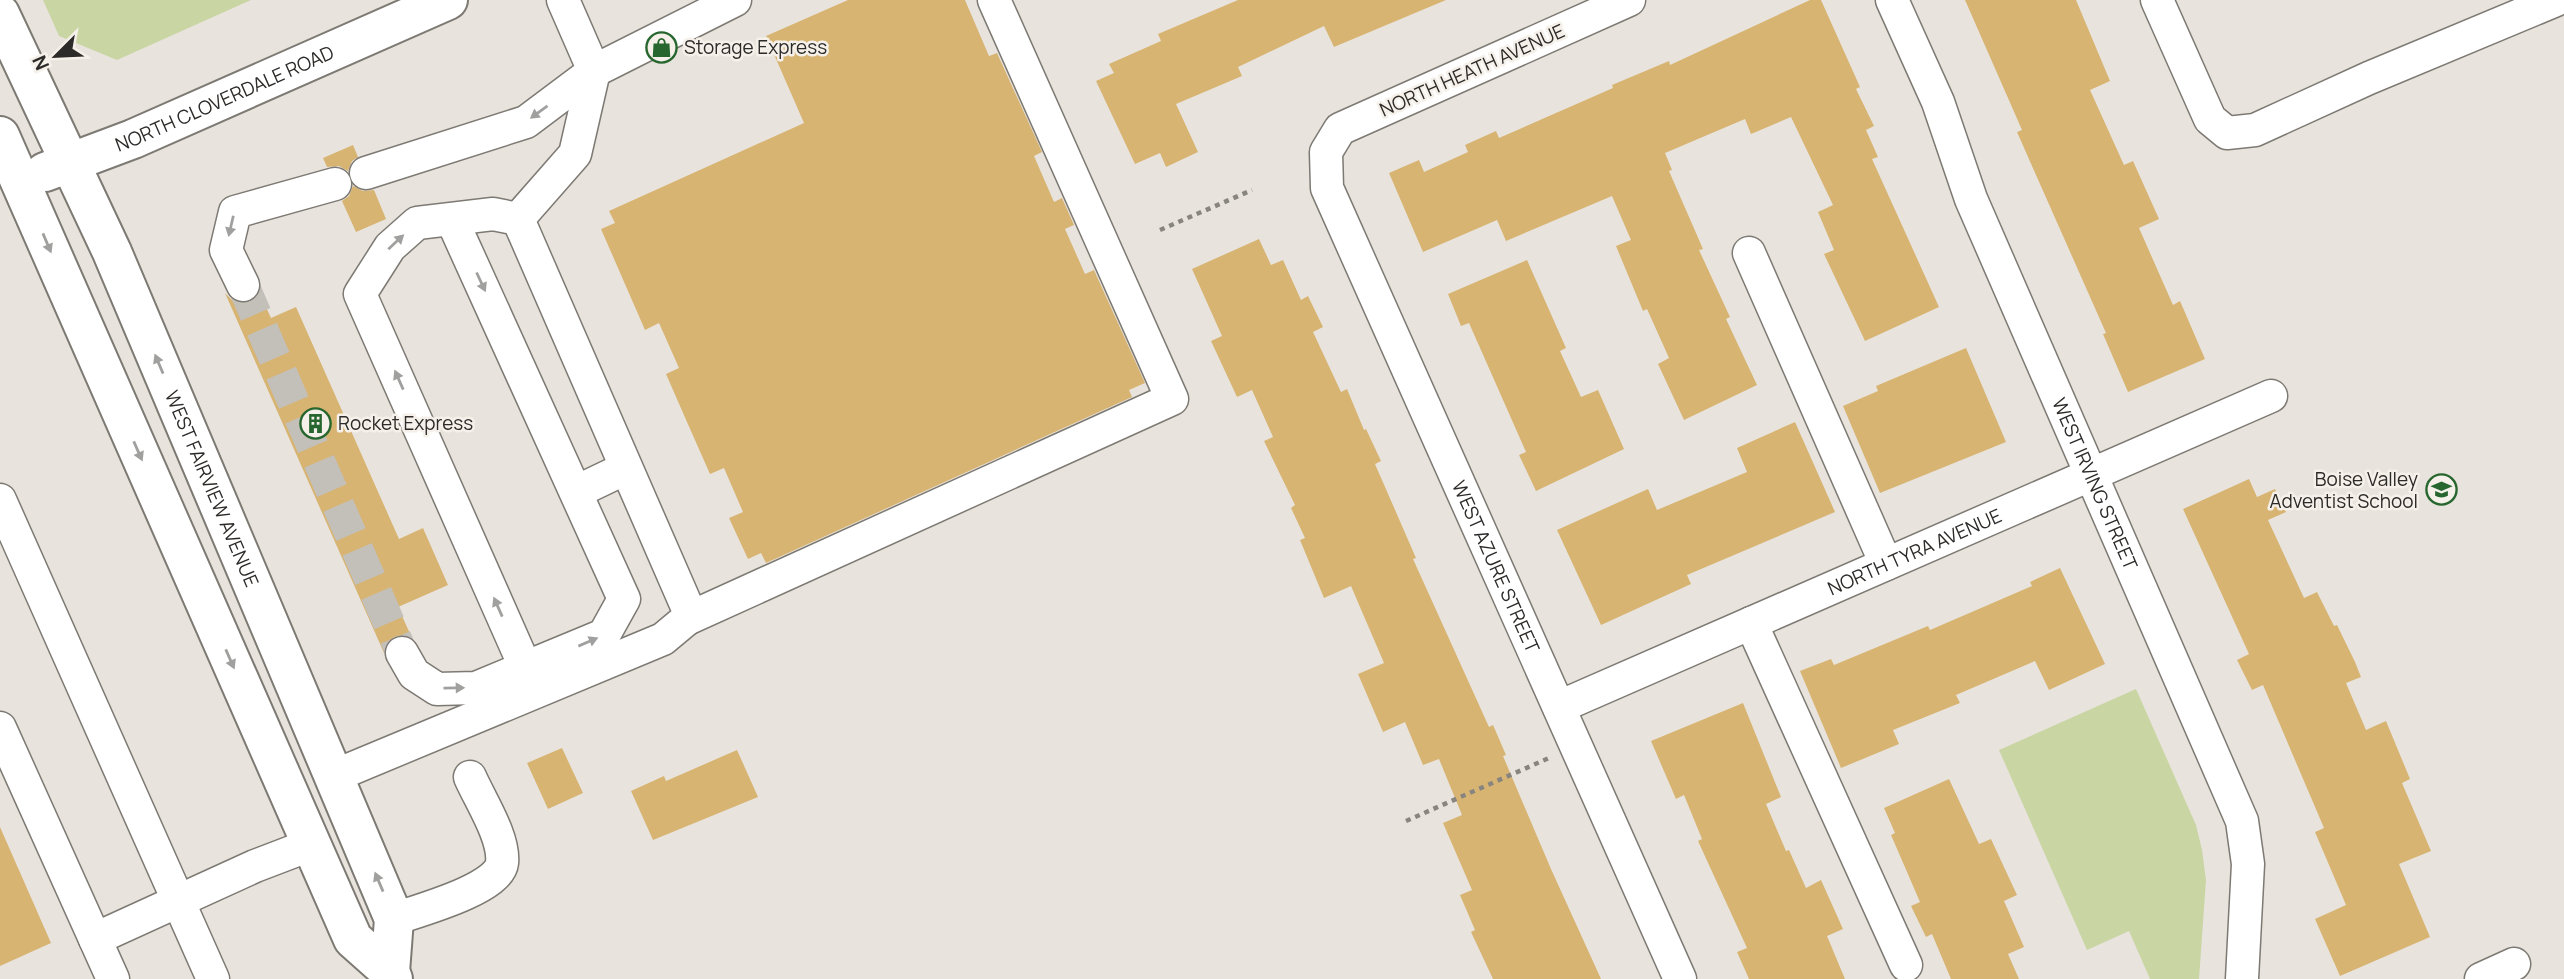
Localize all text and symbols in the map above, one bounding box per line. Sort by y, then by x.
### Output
street label: NORTH HEATH AVENUE [1375,17,1569,123]
north arrow [21,21,91,91]
shop icon: Storage Express [644,30,678,64]
place label: Storage Express [684,34,827,60]
street label: NORTH CLOVERDALE ROAD [111,39,338,158]
text: N [26,51,55,74]
one-way arrow [530,105,549,119]
one-way arrow [226,215,237,237]
one-way arrow [41,233,53,253]
one-way arrow [388,233,405,250]
one-way arrow [475,272,487,292]
one-way arrow [154,353,165,374]
one-way arrow [393,370,405,390]
street label: WEST FAIRVIEW AVENUE [159,387,265,591]
street label: WEST IRVING STREET [2046,394,2144,574]
building icon: Rocket Express [298,406,332,440]
place label: Rocket Express [338,410,473,436]
one-way arrow [132,441,144,461]
place label: Boise Valley Adventist School [2269,466,2418,514]
school or university icon: Boise Valley Adventist School [2424,473,2458,507]
street label: WEST AZURE STREET [1446,476,1546,657]
street label: NORTH TYRA AVENUE [1823,502,2006,601]
one-way arrow [492,596,503,617]
one-way arrow [578,636,599,647]
one-way arrow [224,649,236,669]
one-way arrow [443,682,465,694]
one-way arrow [373,872,384,893]

